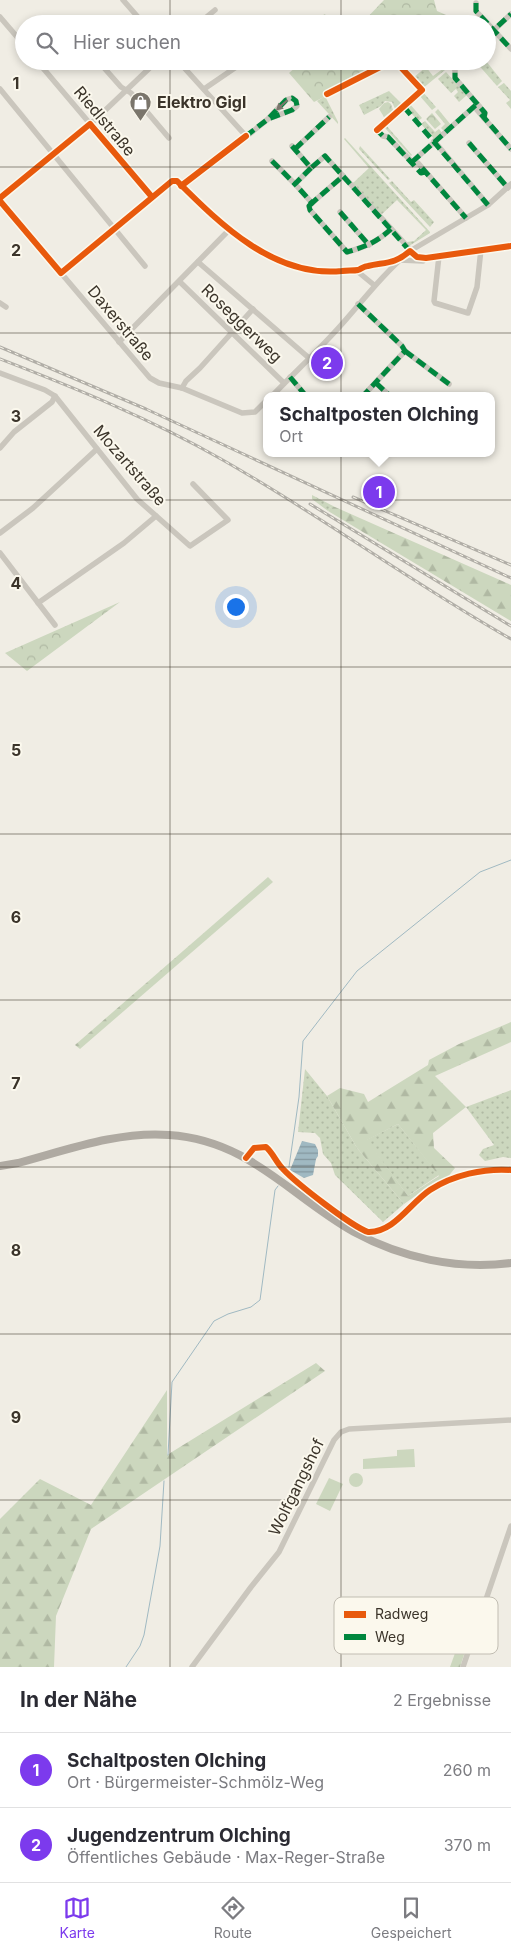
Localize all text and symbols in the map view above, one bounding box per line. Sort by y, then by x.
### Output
search box [15,15,496,70]
icon: search [33,29,61,57]
text: Hier suchen [73,31,181,54]
text: 1 [13,73,19,93]
street label: Riedlstraße [70,82,140,160]
shop icon: Elektro Gigl [129,90,153,121]
place label: Elektro Gigl [157,92,246,112]
one-way arrow [276,99,288,111]
text: 2 [11,240,21,260]
street label: Roseggerweg [197,280,287,366]
street label: Daxerstraße [84,281,158,365]
pin: 2 [311,344,343,382]
popup [263,392,495,457]
text: Schaltposten Olching [279,403,479,426]
text: 3 [11,406,21,426]
street label: Mozartstraße [89,420,171,510]
text: Ort [279,426,303,446]
pin: 1 [363,473,395,511]
text: 4 [11,573,22,593]
your location [223,594,249,620]
text: 5 [11,740,21,760]
text: 6 [11,907,21,927]
text: 7 [11,1073,21,1093]
text: 8 [11,1240,21,1260]
text: 9 [11,1407,21,1427]
street label: Wolfgangshof [264,1435,328,1539]
legend [334,1597,498,1654]
text: Radweg [375,1605,428,1622]
text: Weg [375,1628,405,1645]
text: In der Nähe [20,1687,137,1712]
text: 2 Ergebnisse [393,1690,491,1710]
text: Schaltposten Olching [67,1749,266,1772]
text: 1 [33,1760,39,1780]
text: 260 m [443,1760,491,1780]
text: Ort · Bürgermeister-Schmölz-Weg [67,1772,324,1792]
text: Jugendzentrum Olching [67,1824,291,1847]
text: 2 [31,1835,41,1855]
text: 370 m [444,1835,491,1855]
text: Öffentliches Gebäude · Max-Reger-Straße [67,1847,385,1867]
tab: Karte [59,1894,95,1941]
tab: Route [214,1894,252,1941]
tab: Gespeichert [371,1894,451,1941]

